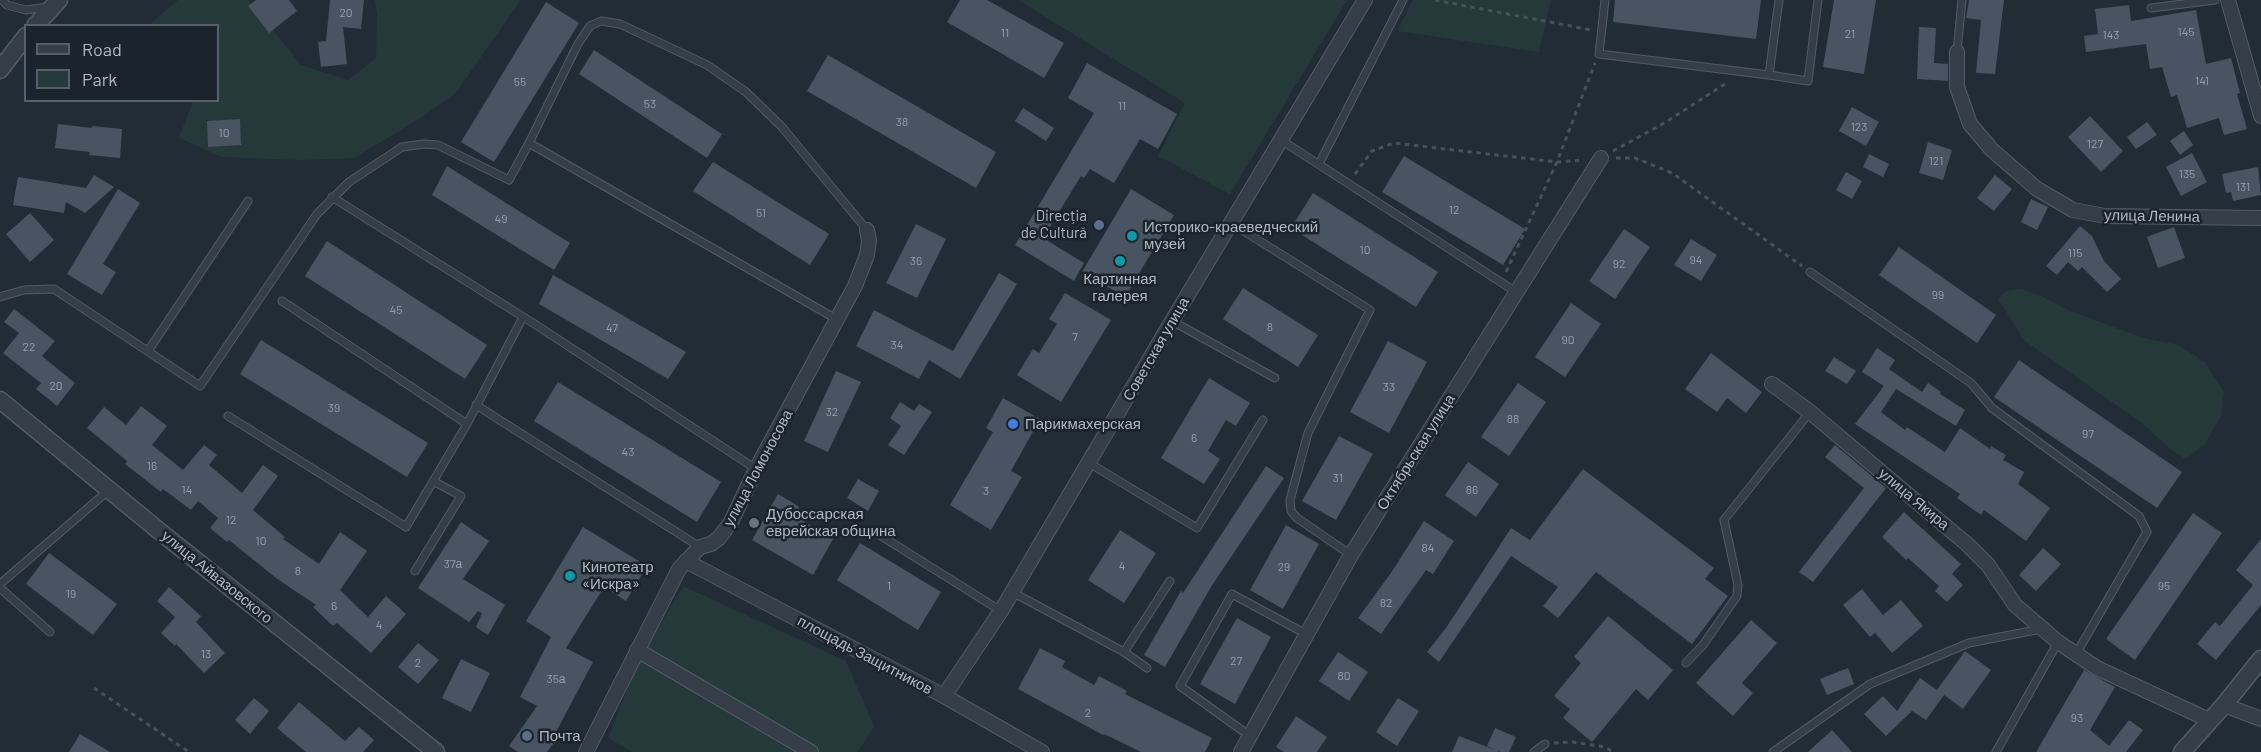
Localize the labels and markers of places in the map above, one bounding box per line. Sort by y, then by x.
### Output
place label: Direcția de Cultură [1021,207,1087,242]
marker: Direcția de Cultură [1092,218,1106,232]
place label: Историко-краеведческий музей [1144,218,1318,253]
marker: Историко-краеведческий музей [1125,229,1139,243]
marker: Картинная галерея [1113,254,1127,268]
place label: Картинная галерея [1083,270,1157,305]
place label: Парикмахерская [1025,415,1141,433]
marker: Парикмахерская [1006,417,1020,431]
place label: Дубоссарская еврейская община [766,505,896,540]
marker: Дубоссарская еврейская община [747,516,761,530]
place label: Кинотеатр «Искра» [582,558,654,593]
marker: Кинотеатр «Искра» [563,569,577,583]
place label: Почта [539,727,581,745]
marker: Почта [520,729,534,743]

